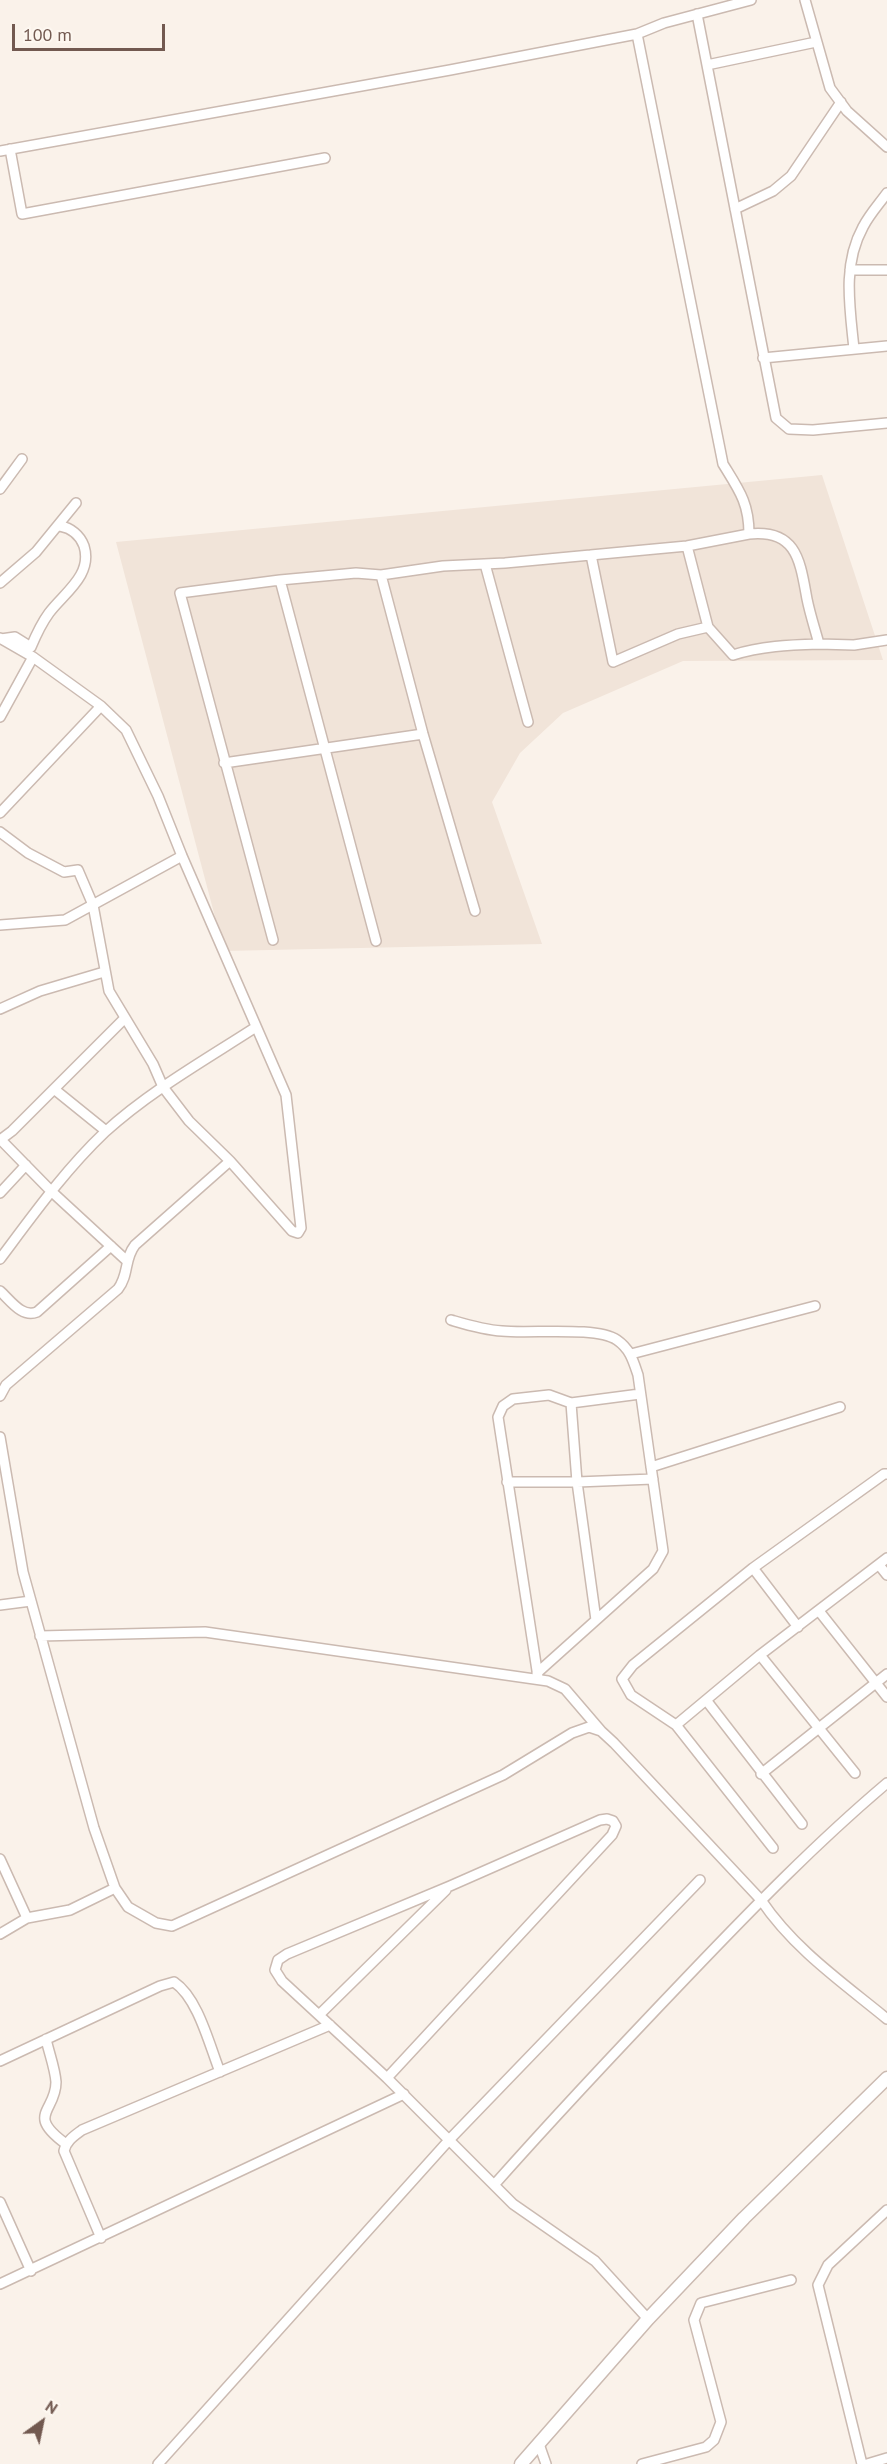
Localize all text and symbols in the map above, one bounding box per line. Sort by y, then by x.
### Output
scale bar [15,12,168,50]
text: 100 m [23,23,72,46]
north arrow [12,2392,72,2452]
text: N [42,2396,62,2418]

